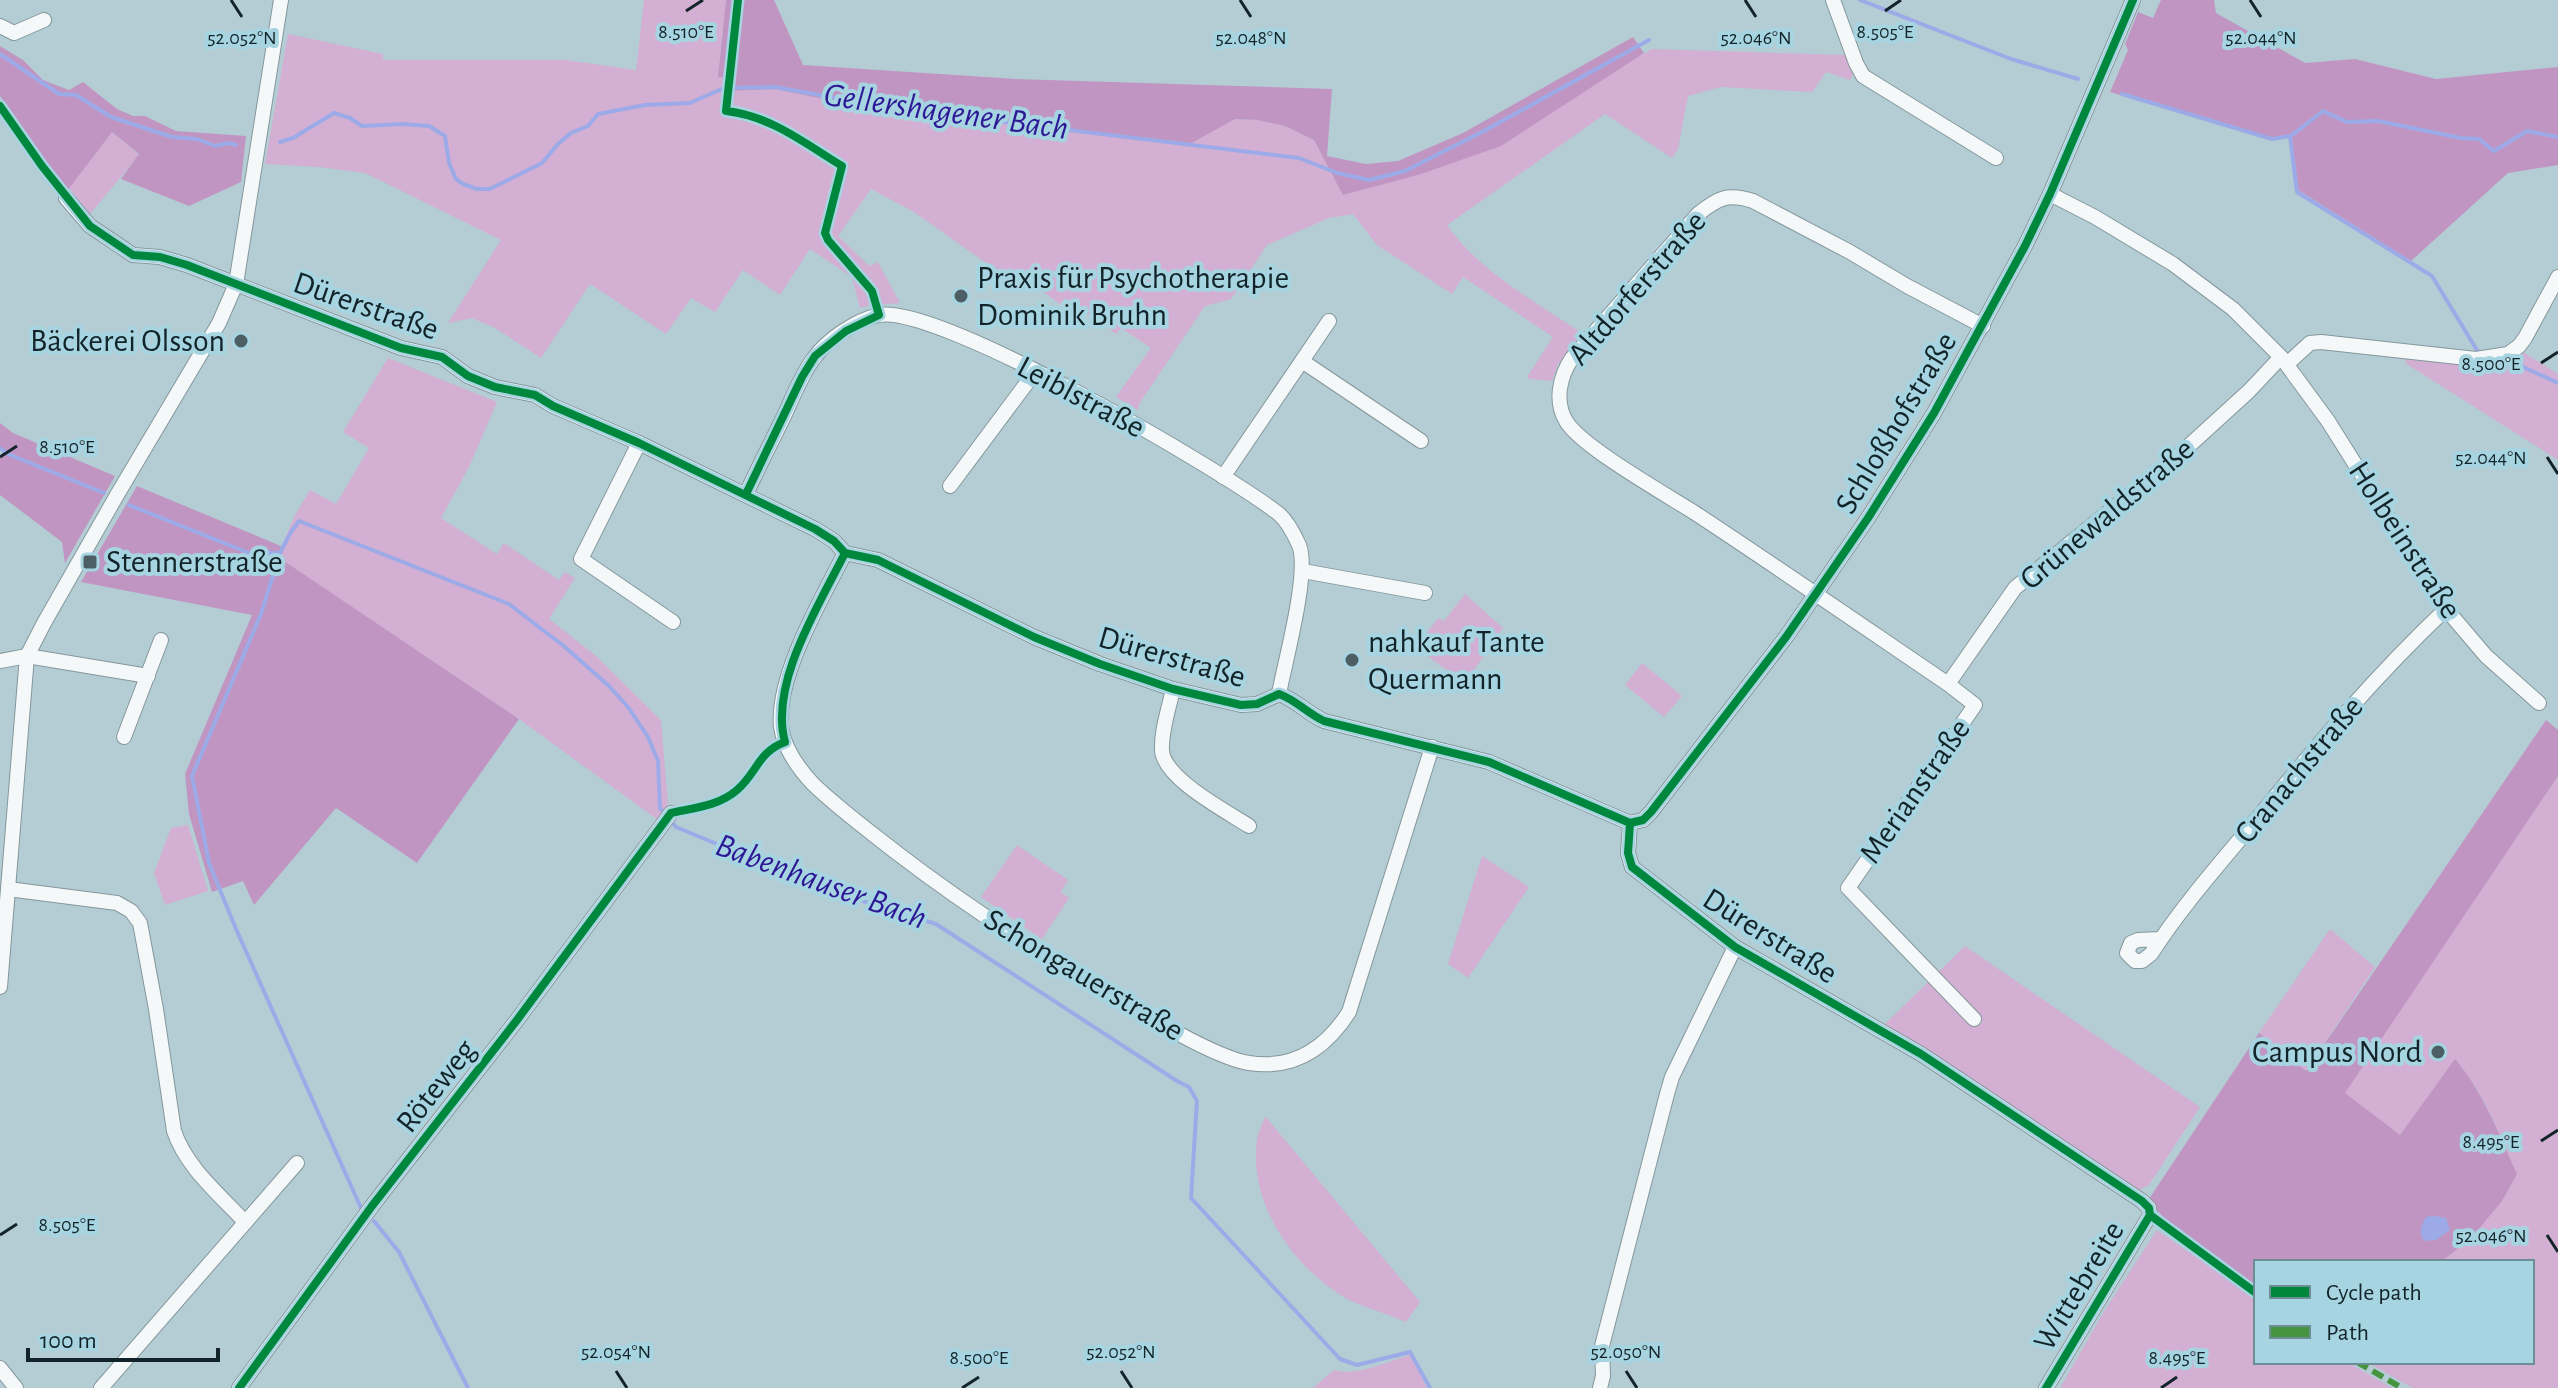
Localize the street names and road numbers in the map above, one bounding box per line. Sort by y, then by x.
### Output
street label: Altdorferstraße [1562,205,1712,371]
street label: Dürerstraße [289,266,443,346]
street label: Schloßhofstraße [1829,327,1963,519]
street label: Leiblstraße [1012,350,1150,444]
street label: Grünewaldstraße [2014,432,2200,596]
street label: Holbeinstraße [2343,456,2467,624]
street label: Dürerstraße [1095,621,1249,693]
street label: Cranachstraße [2229,691,2369,849]
street label: Merianstraße [1854,713,1976,869]
street label: Dürerstraße [1697,882,1843,990]
street label: Schongauerstraße [979,903,1189,1047]
street label: Röteweg [390,1033,482,1138]
street label: Wittebreite [2028,1216,2130,1356]

